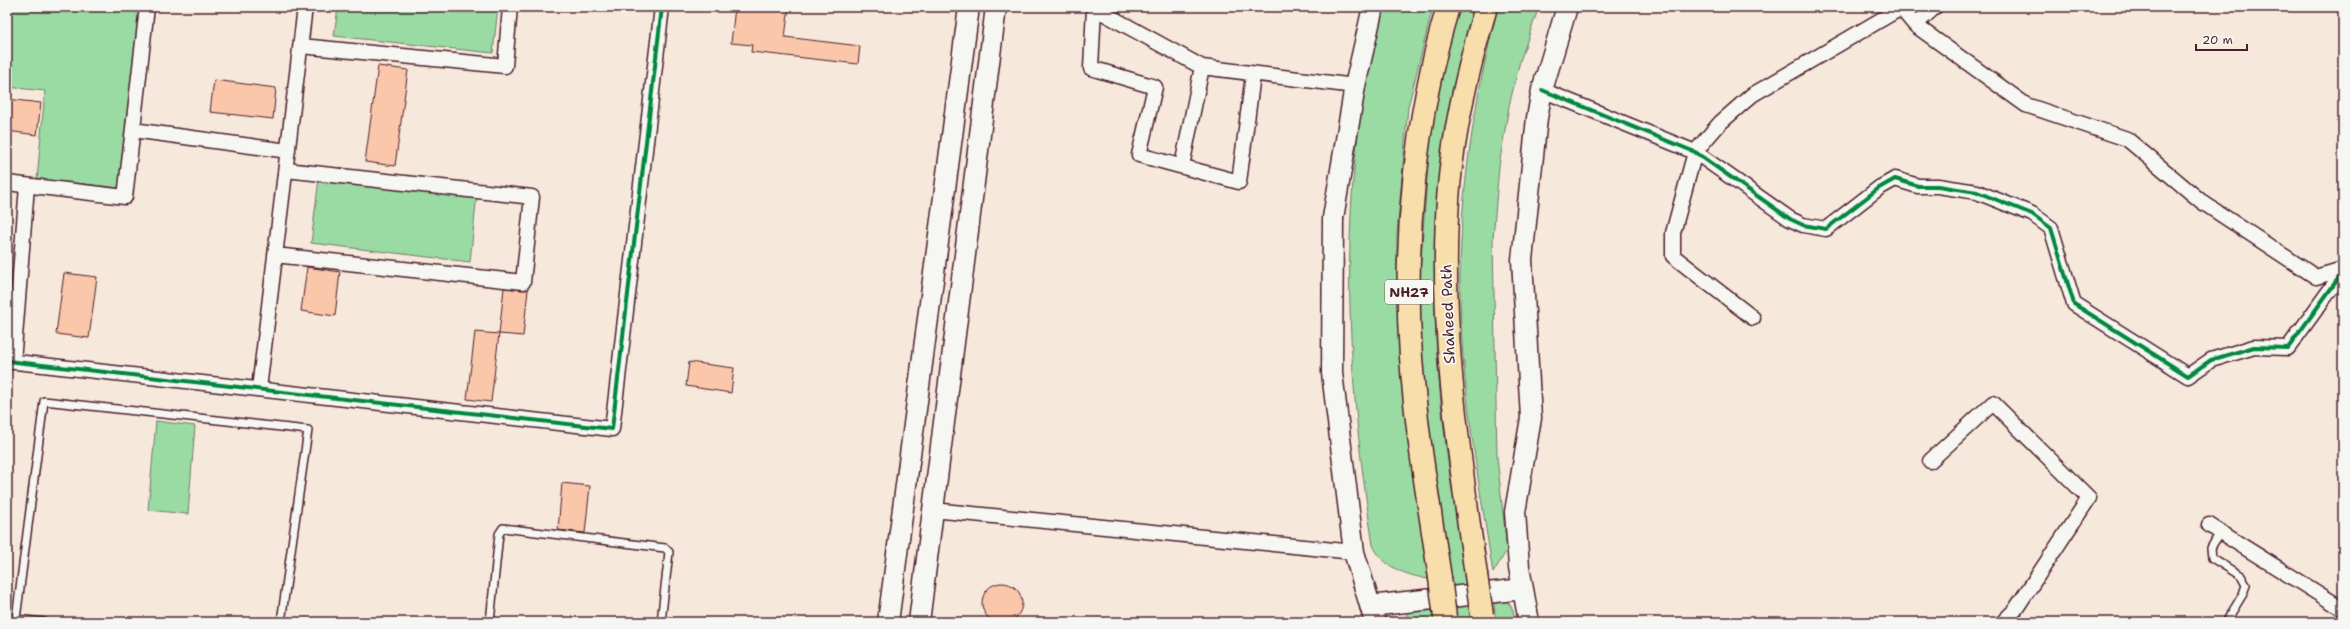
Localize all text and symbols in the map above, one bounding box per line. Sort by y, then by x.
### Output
scale bar [2196,26,2247,52]
text: 20 m [2202,32,2233,48]
street label: Shaheed Path [1436,264,1460,364]
road number: NH27 [1385,280,1433,304]

